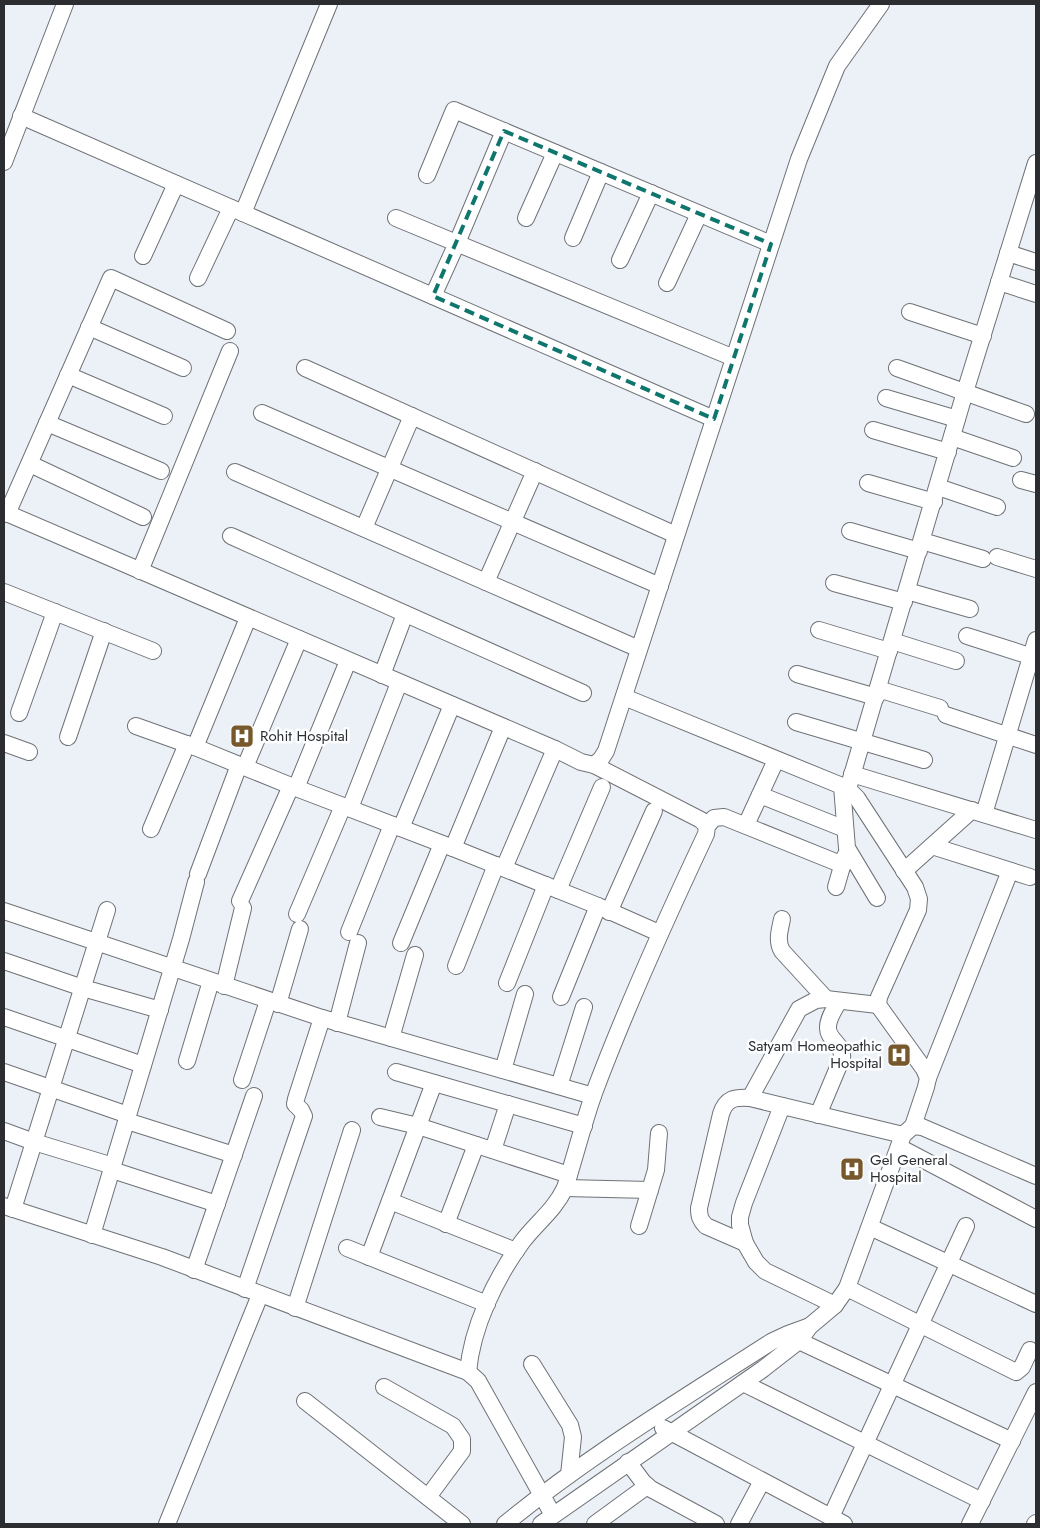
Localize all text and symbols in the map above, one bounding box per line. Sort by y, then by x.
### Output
hospital icon: Rohit Hospital [229,723,255,749]
place label: Rohit Hospital [260,725,348,747]
place label: Satyam Homeopathic Hospital [748,1035,882,1074]
hospital icon: Satyam Homeopathic Hospital [886,1042,912,1068]
place label: Gel General Hospital [870,1149,948,1188]
hospital icon: Gel General Hospital [839,1156,865,1182]

